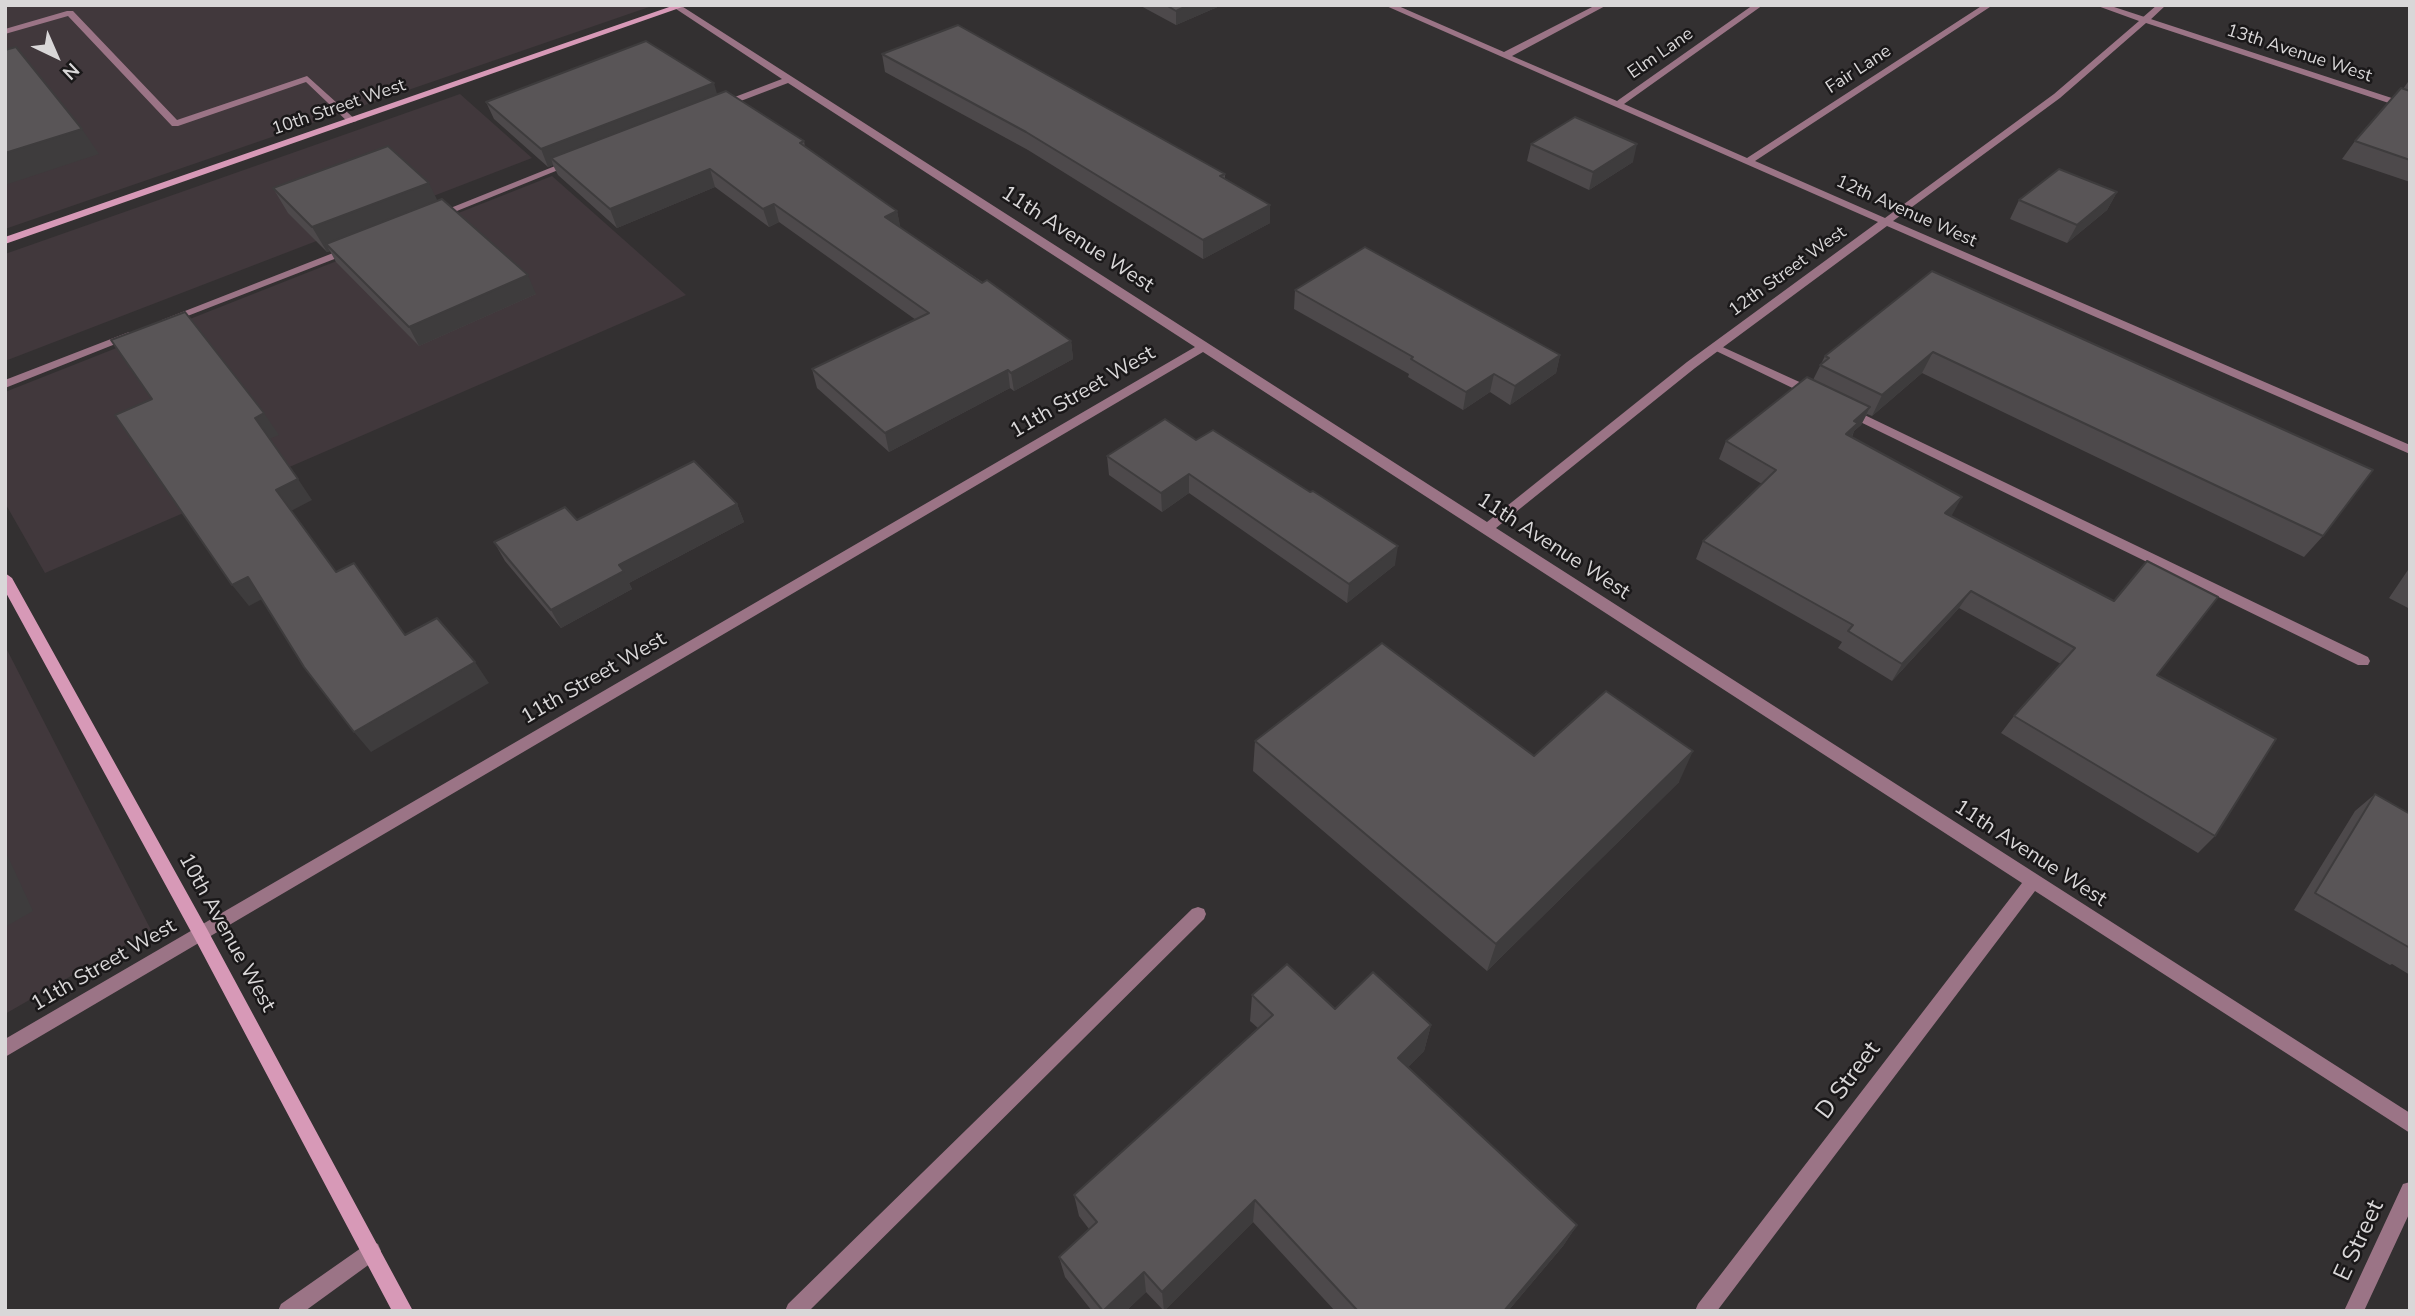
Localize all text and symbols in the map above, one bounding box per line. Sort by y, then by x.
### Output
street label: 13th Avenue West [2223,20,2375,88]
north arrow [21,21,91,91]
street label: Elm Lane [1624,24,1698,84]
street label: Fair Lane [1822,41,1896,99]
text: N [56,57,85,85]
street label: 10th Street West [269,75,409,141]
street label: 12th Avenue West [1832,171,1980,253]
street label: 11th Avenue West [996,181,1158,299]
street label: 12th Street West [1725,222,1851,322]
street label: 11th Street West [1006,341,1160,445]
street label: 11th Avenue West [1472,488,1634,606]
street label: 11th Street West [517,627,671,731]
street label: 11th Avenue West [1949,795,2111,913]
street label: 10th Avenue West [172,849,280,1017]
street label: 11th Street West [27,914,181,1018]
street label: D Street [1811,1037,1887,1125]
street label: E Street [2329,1196,2391,1286]

